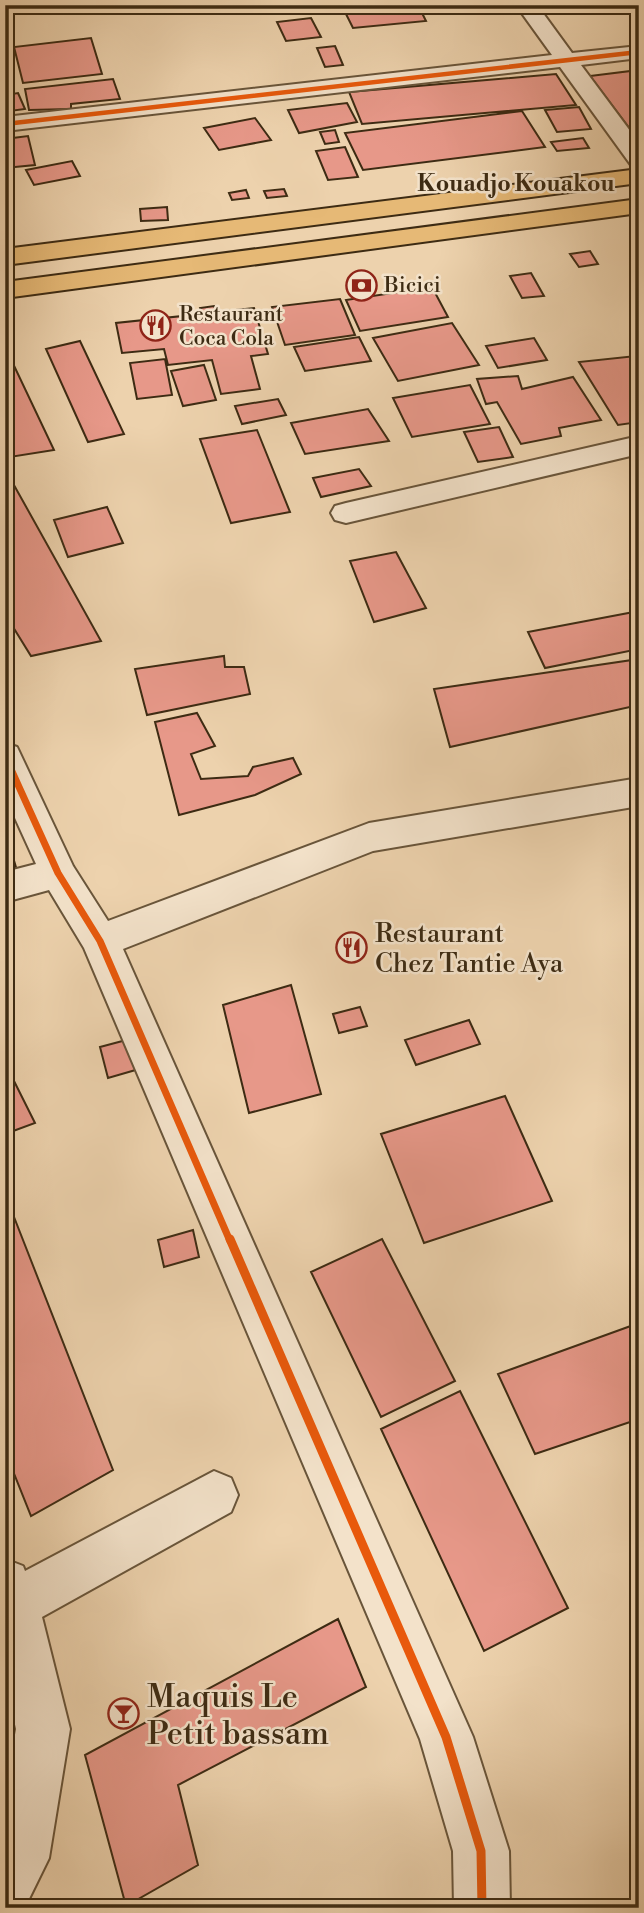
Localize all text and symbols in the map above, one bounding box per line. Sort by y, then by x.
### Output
district label: Kouadjo Kouakou [417,170,615,198]
bank icon: Bicici [344,268,378,302]
place label: Bicici [383,273,441,299]
place label: Restaurant Coca Cola [179,302,284,352]
restaurant icon: Restaurant Coca Cola [139,309,173,343]
place label: Restaurant Chez Tantie Aya [375,918,564,980]
restaurant icon: Restaurant Chez Tantie Aya [335,931,369,965]
place label: Maquis Le Petit bassam [147,1677,329,1754]
bar icon: Maquis Le Petit bassam [107,1697,141,1731]

